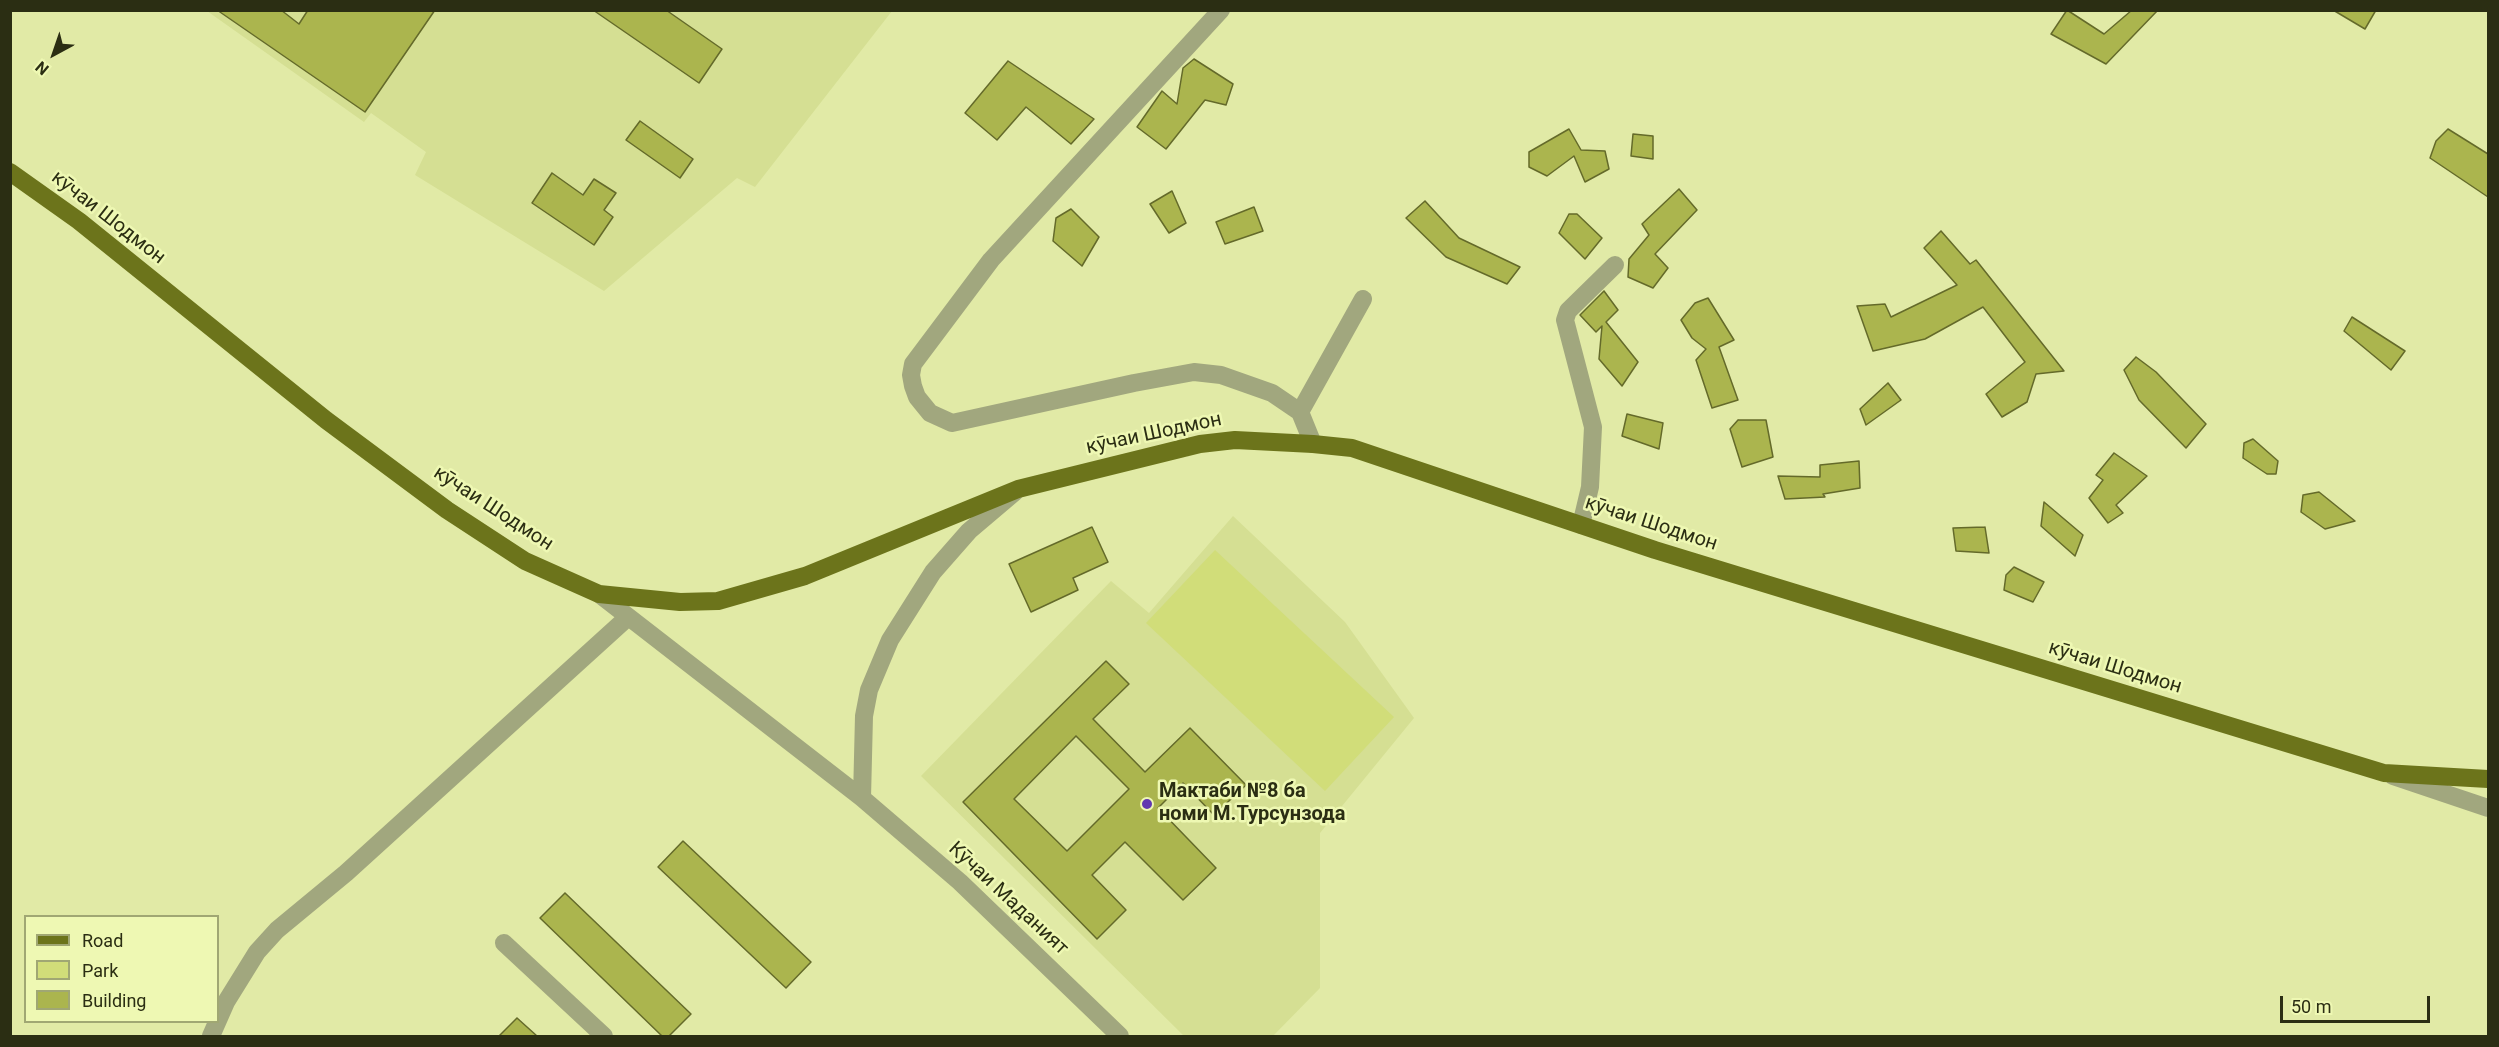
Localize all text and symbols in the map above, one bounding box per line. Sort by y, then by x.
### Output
north arrow [24,24,84,84]
text: N [32,57,53,79]
street label: кӯчаи Шодмон [46,166,170,270]
street label: кӯчаи Шодмон [1084,408,1224,460]
street label: кӯчаи Шодмон [429,461,557,557]
street label: кӯчаи Шодмон [1582,491,1720,557]
street label: кӯчаи Шодмон [2046,636,2184,700]
place label: Мактаби №8 ба номи М.Турсунзода [1159,780,1345,827]
marker: Мактаби №8 ба номи М.Турсунзода [1140,797,1154,811]
street label: Кӯчаи Маданият [943,837,1073,961]
legend [24,915,219,1023]
text: Road [82,930,123,951]
text: Park [82,960,118,981]
scale bar [2283,984,2433,1022]
text: Building [82,990,146,1011]
text: 50 m [2291,996,2331,1017]

